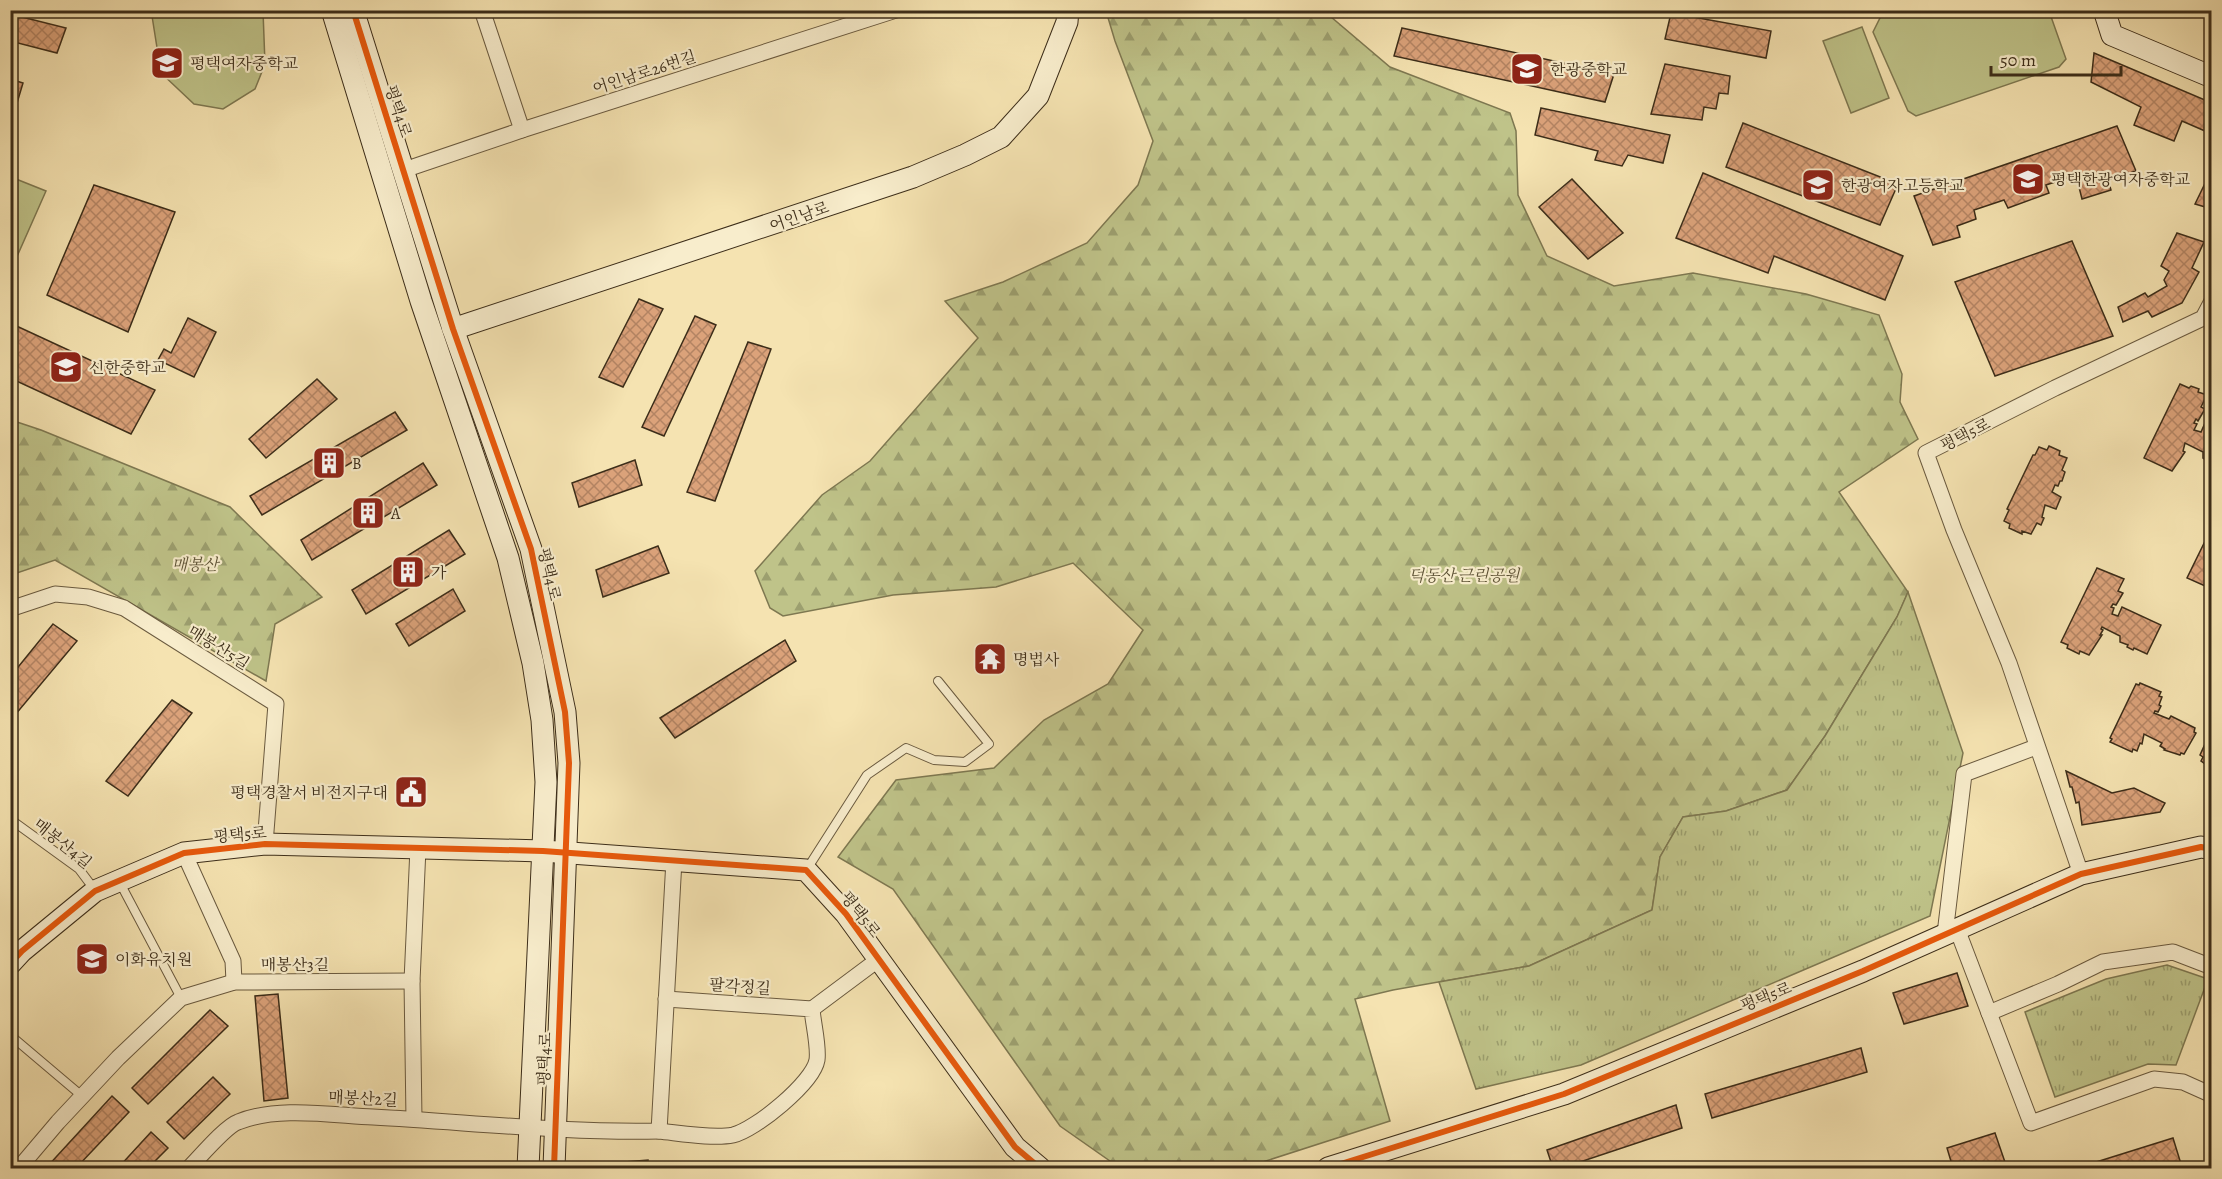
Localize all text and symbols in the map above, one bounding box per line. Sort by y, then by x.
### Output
scale bar [1991,39,2122,77]
school or university icon: 평택여자중학교 [149,45,185,81]
street label: 어인남로26번길 [590,46,699,100]
text: 50 m [2000,48,2036,72]
school or university icon: 한광중학교 [1509,51,1545,87]
place label: 평택여자중학교 [190,53,298,75]
place label: 한광중학교 [1550,59,1627,81]
street label: 평택4로 [379,82,417,141]
school or university icon: 평택한광여자중학교 [2010,161,2046,197]
school or university icon: 한광여자고등학교 [1800,167,1836,203]
place label: 평택한광여자중학교 [2051,169,2190,191]
place label: 한광여자고등학교 [1841,175,1965,197]
street label: 어인남로 [767,196,833,237]
school or university icon: 신한중학교 [48,349,84,385]
place label: 신한중학교 [89,357,166,379]
street label: 평택5로 [1937,413,1995,457]
building icon: B [311,445,347,481]
place label: B [352,453,362,475]
building icon: A [350,495,386,531]
place label: A [390,503,401,525]
street label: 평택4로 [532,546,566,603]
park label: 매봉산 [172,554,221,576]
building icon: 가 [390,554,426,590]
place label: 가 [431,562,447,584]
park label: 덕동산 근린공원 [1409,565,1521,587]
street label: 매봉산5길 [184,620,253,675]
temple icon: 명법사 [972,641,1008,677]
place label: 명법사 [1013,649,1060,671]
public building icon: 평택경찰서 비전지구대 [393,774,429,810]
place label: 평택경찰서 비전지구대 [230,782,388,804]
street label: 매봉산4길 [29,813,96,874]
street label: 평택5로 [213,822,268,848]
street label: 평택5로 [835,887,886,943]
school or university icon: 이화유치원 [74,941,110,977]
place label: 이화유치원 [115,949,192,971]
street label: 매봉산3길 [261,954,329,976]
street label: 팔각정길 [708,974,772,1000]
street label: 평택5로 [1738,977,1796,1017]
street label: 평택4로 [533,1031,557,1086]
street label: 매봉산2길 [328,1086,398,1112]

